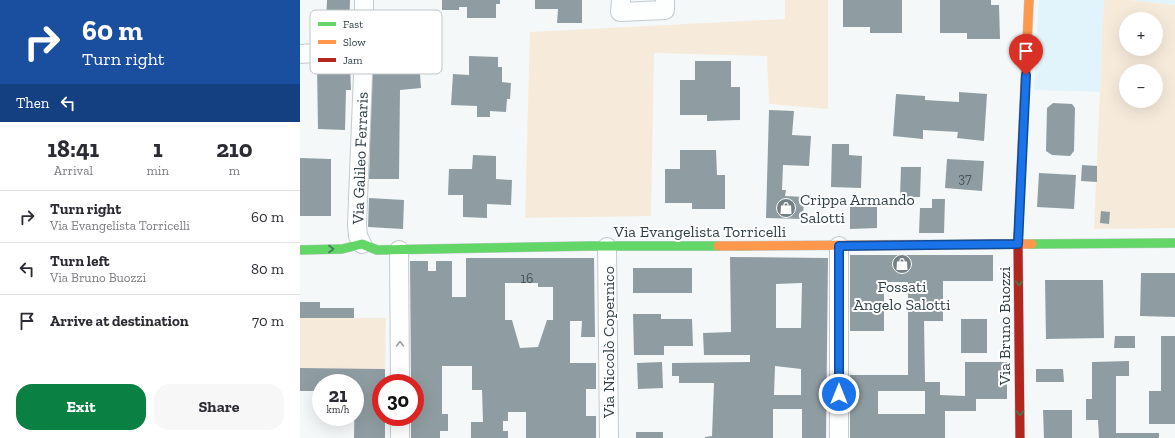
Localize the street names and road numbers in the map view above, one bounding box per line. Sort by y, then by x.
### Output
street label: Via Galileo Ferraris [348,91,372,226]
street label: Via Evangelista Torricelli [613,222,787,241]
street label: Via Niccolò Copernico [599,266,618,419]
street label: Via Bruno Buozzi [995,266,1014,386]

